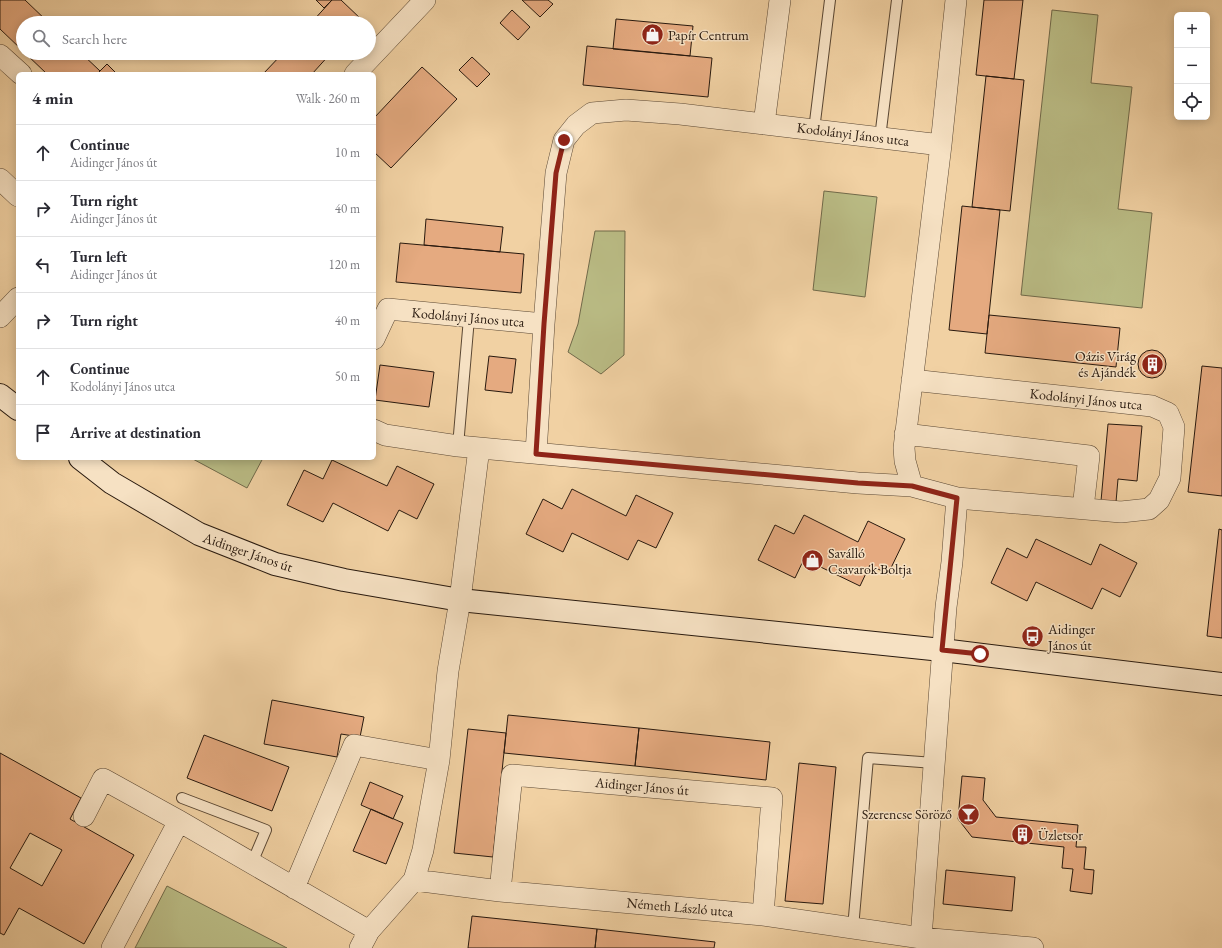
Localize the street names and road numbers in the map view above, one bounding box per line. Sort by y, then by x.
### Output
street label: Kodolányi János utca [796,118,911,150]
street label: Kodolányi János utca [411,303,526,331]
street label: Kodolányi János utca [1029,384,1144,414]
street label: Aidinger János út [200,528,296,576]
street label: Aidinger János út [593,773,690,799]
street label: Németh László utca [626,893,734,921]

